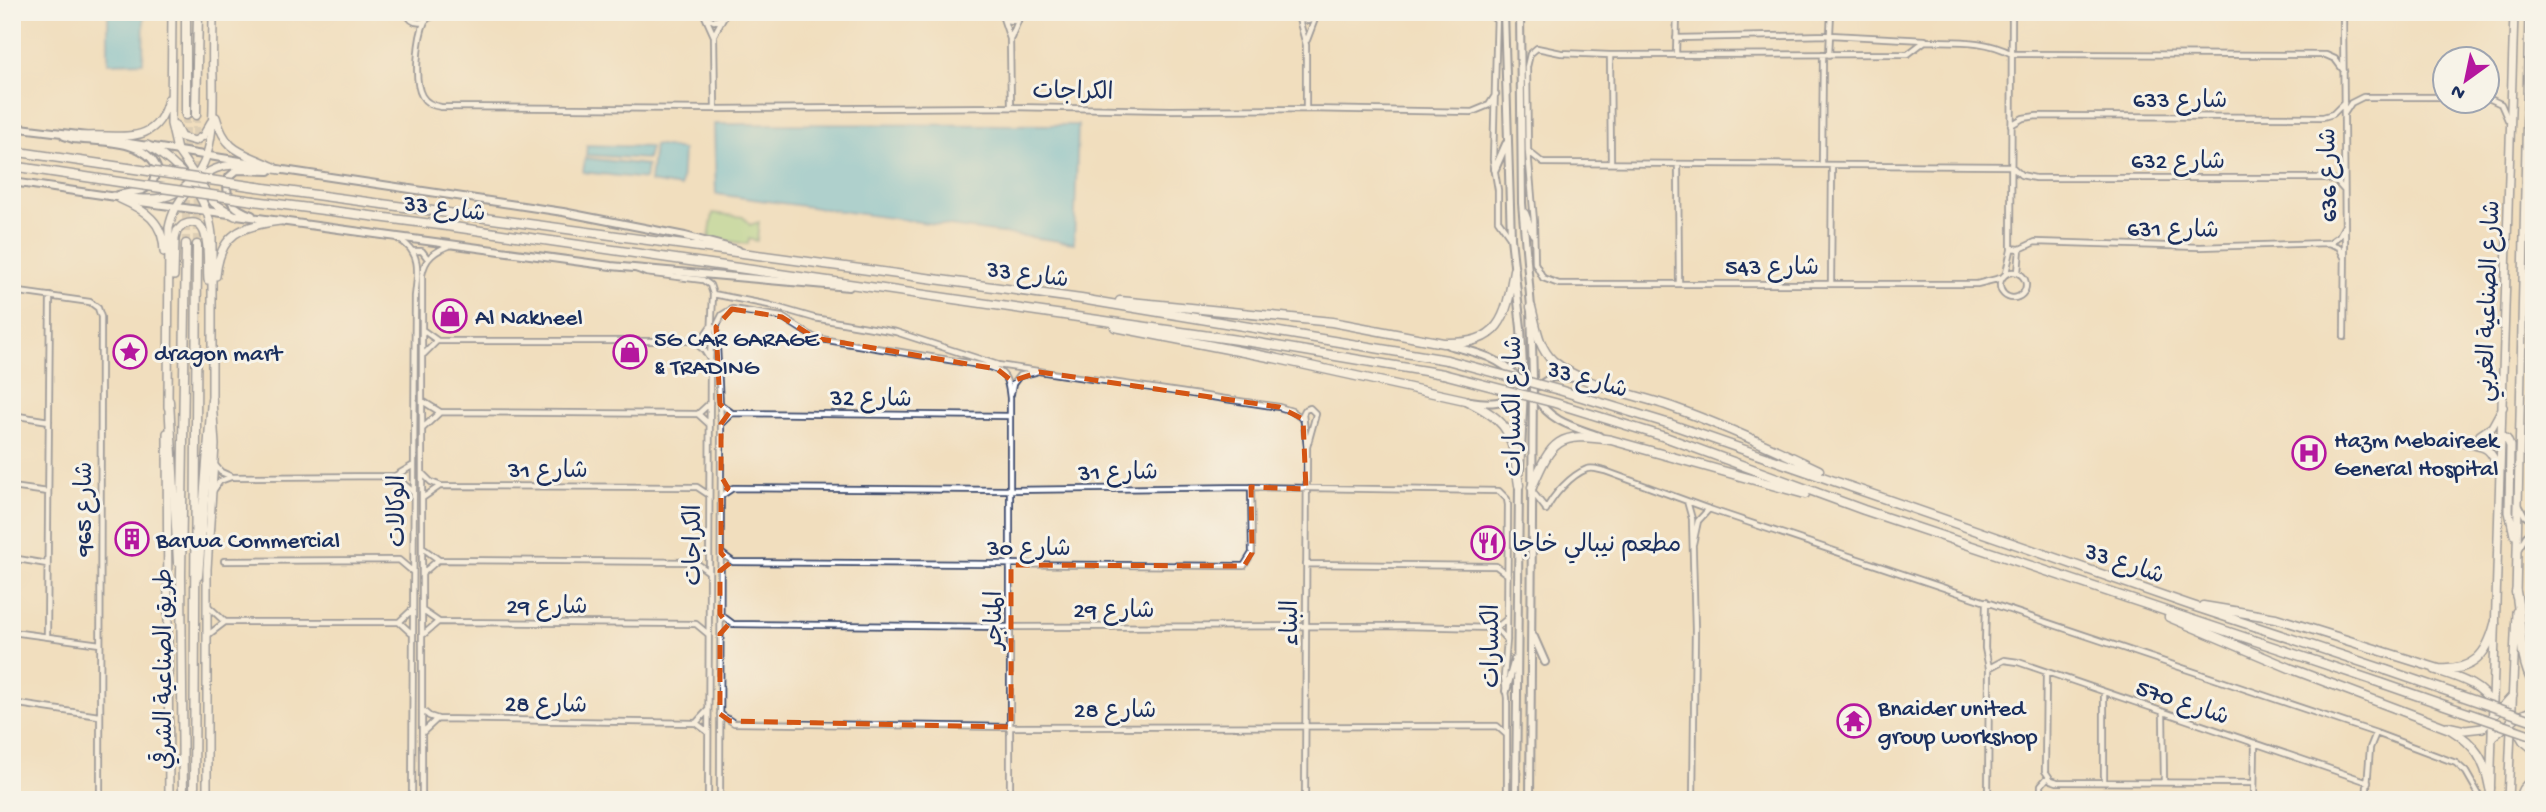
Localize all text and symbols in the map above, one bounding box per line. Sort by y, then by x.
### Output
north arrow [2430,46,2500,116]
street label: الكراجات [1032,78,1114,109]
text: N [2447,78,2470,104]
street label: شارع 633 [2133,88,2227,117]
street label: شارع 636 [2315,127,2346,222]
street label: شارع 632 [2131,149,2225,178]
street label: شارع 33 [401,190,487,231]
street label: شارع الصناعية الغربي [2472,200,2512,403]
street label: شارع 631 [2127,216,2219,247]
street label: شارع 543 [1725,255,1819,284]
street label: شارع 33 [984,256,1070,297]
shop icon: Al Nakheel [431,297,469,335]
place label: Al Nakheel [475,305,583,334]
place label: 5G CAR GARAGE & TRADING [654,327,820,384]
place icon: dragon mart [111,333,149,371]
shop icon: 5G CAR GARAGE & TRADING [611,333,649,371]
street label: شارع الكسارات [1501,335,1530,477]
place label: dragon mart [154,341,284,370]
street label: شارع 33 [1542,356,1631,407]
street label: شارع 32 [829,385,912,416]
place label: Hazm Mebaireek General Hospital [2334,428,2501,485]
hospital icon: Hazm Mebaireek General Hospital [2290,434,2328,472]
street label: شارع 31 [507,458,588,487]
street label: شارع 31 [1077,459,1158,490]
street label: شارع 965 [72,462,101,557]
street label: الوكالات [385,475,414,547]
street label: الكراجات [681,504,710,586]
building icon: Barwa Commercial [113,520,151,558]
restaurant icon: مطعم نيبالي خاجا [1469,524,1507,562]
place label: Barwa Commercial [155,528,340,557]
place label: مطعم نيبالي خاجا [1512,532,1681,564]
street label: شارع 30 [986,536,1071,565]
street label: شارع 33 [2079,538,2168,592]
street label: طريق الصناعية الشرقي [147,568,181,770]
street label: المناجر [982,591,1011,651]
street label: شارع 29 [506,594,588,623]
street label: شارع 29 [1073,598,1155,627]
street label: البناء [1278,600,1307,646]
street label: الكسارات [1479,604,1508,688]
street label: شارع 570 [2132,675,2232,734]
street label: شارع 28 [504,691,587,722]
place label: Bnaider united group workshop [1877,696,2038,753]
street label: شارع 28 [1074,698,1156,727]
temple icon: Bnaider united group workshop [1835,702,1873,740]

